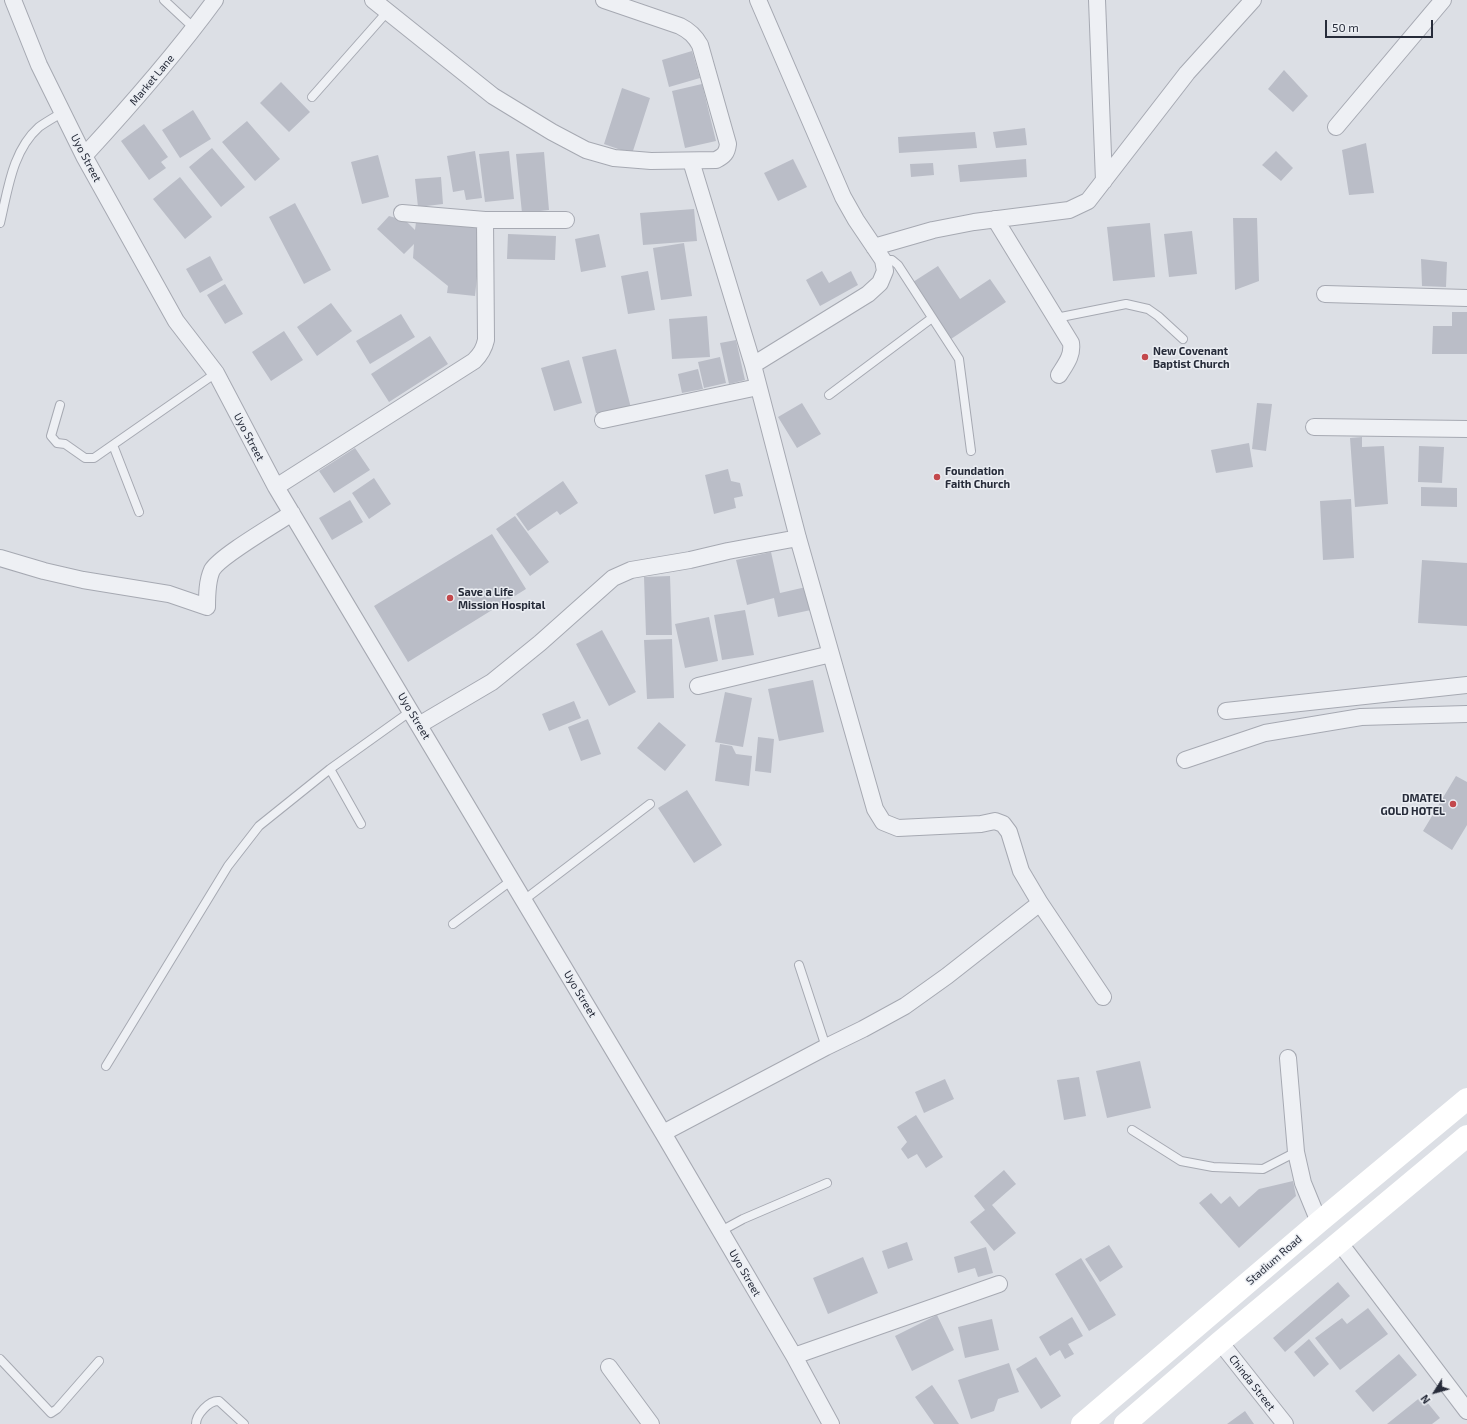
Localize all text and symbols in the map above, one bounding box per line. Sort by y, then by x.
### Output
scale bar [1327,12,1435,38]
text: 50 m [1332,20,1359,34]
street label: Market Lane [127,52,177,108]
street label: Uyo Street [68,132,104,184]
place label: New Covenant Baptist Church [1153,344,1230,370]
marker: New Covenant Baptist Church [1140,352,1150,362]
street label: Uyo Street [231,411,267,463]
place label: Foundation Faith Church [945,464,1010,490]
marker: Foundation Faith Church [932,472,942,482]
place label: Save a Life Mission Hospital [458,585,545,611]
marker: Save a Life Mission Hospital [445,593,455,603]
street label: Uyo Street [395,690,433,742]
place label: DMATEL GOLD HOTEL [1381,791,1445,817]
marker: DMATEL GOLD HOTEL [1448,799,1458,809]
street label: Uyo Street [561,968,599,1020]
street label: Stadium Road [1244,1232,1304,1288]
street label: Uyo Street [726,1247,764,1299]
street label: Chinda Street [1226,1352,1278,1414]
north arrow [1415,1372,1455,1412]
text: N [1417,1392,1433,1407]

